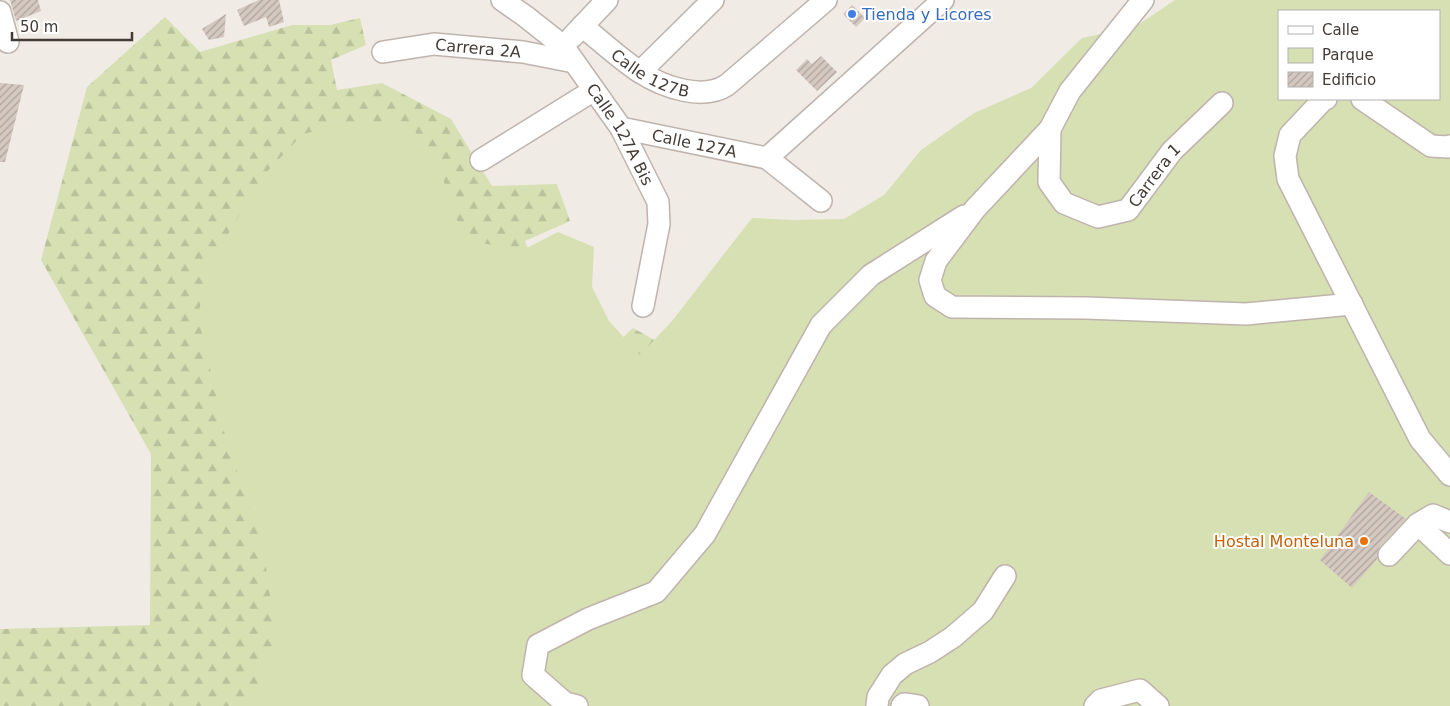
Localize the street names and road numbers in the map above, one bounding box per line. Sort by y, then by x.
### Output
street label: Carrera 2A [434,35,522,62]
street label: Calle 127B [607,45,691,101]
street label: Calle 127A Bis [583,80,657,189]
street label: Calle 127A [650,126,739,162]
street label: Carrera 1 [1124,139,1184,211]

